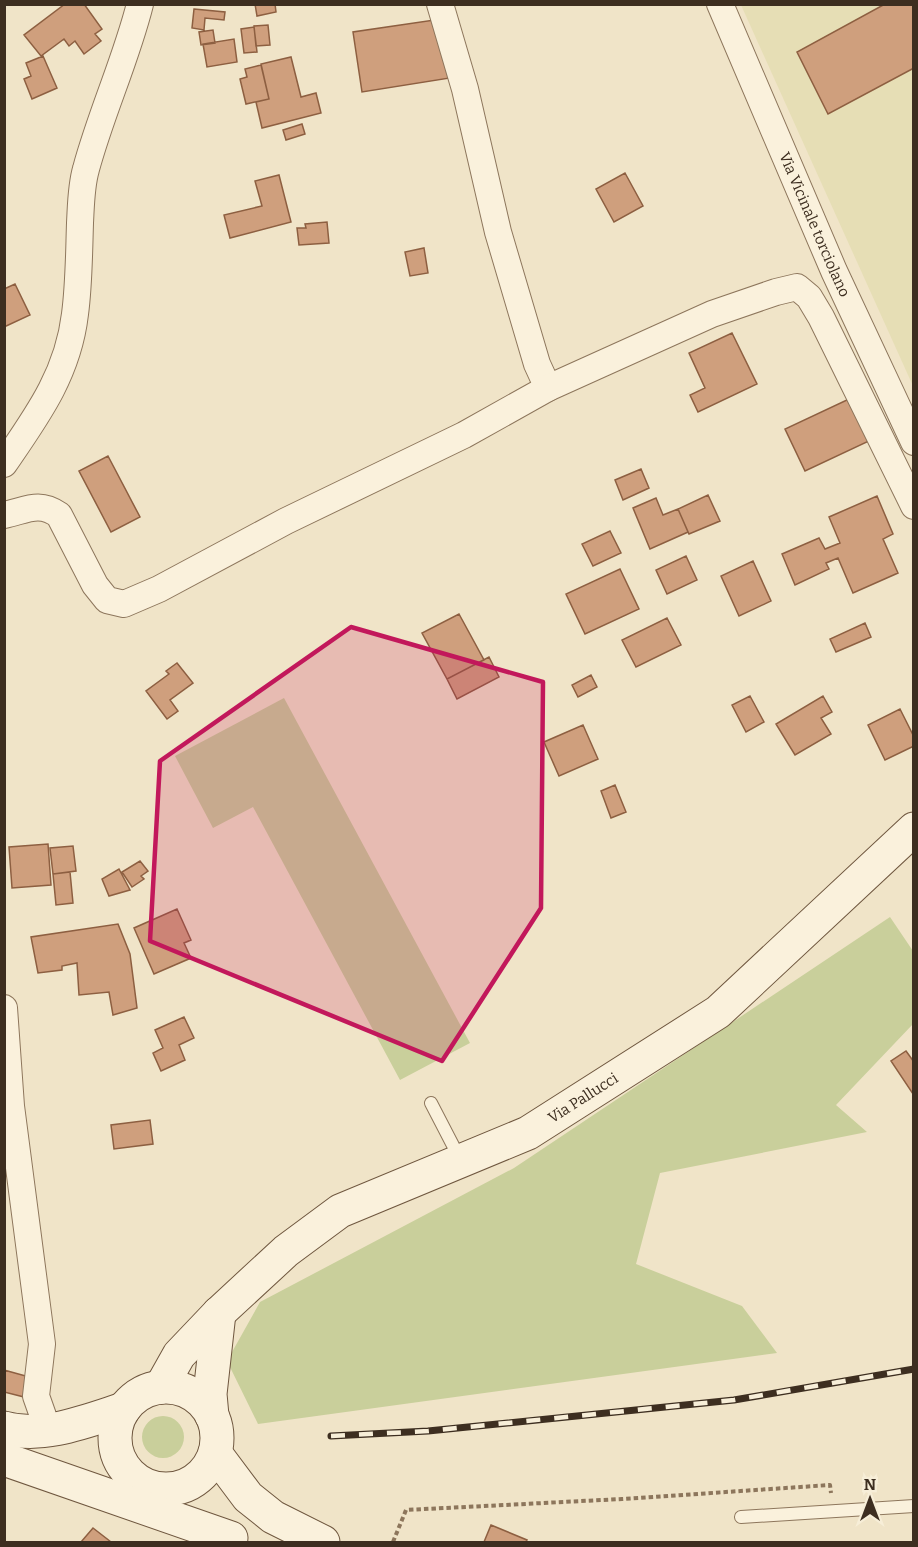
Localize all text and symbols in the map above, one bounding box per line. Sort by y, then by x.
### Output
street label: Via Vicinale torciolano [775,149,854,300]
street label: Via Pallucci [545,1069,622,1127]
north arrow [840,1469,900,1529]
text: N [864,1475,876,1494]

